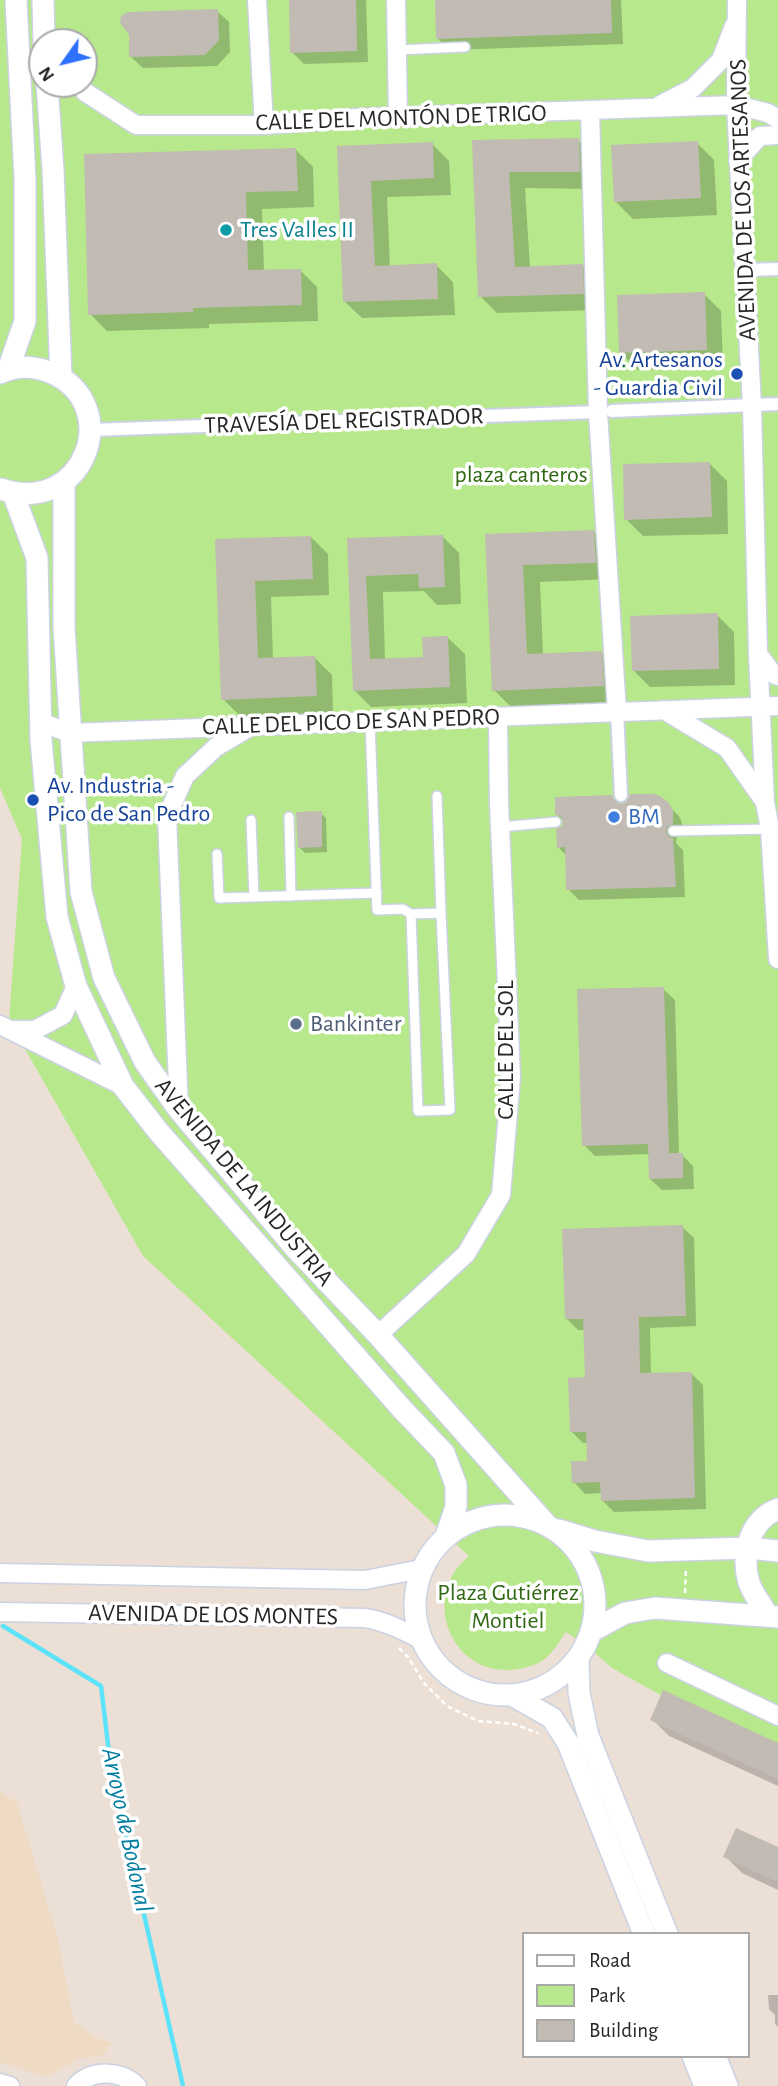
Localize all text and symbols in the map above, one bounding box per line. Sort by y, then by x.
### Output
north arrow [28,28,98,98]
street label: AVENIDA DE LOS ARTESANOS [724,58,762,342]
text: N [35,63,58,85]
street label: CALLE DEL MONTÓN DE TRIGO [255,99,547,137]
place label: Tres Valles II [240,216,354,244]
marker: Tres Valles II [218,222,234,238]
place label: Av. Artesanos - Guardia Civil [593,346,723,402]
marker: Av. Artesanos - Guardia Civil [729,366,745,382]
street label: TRAVESÍA DEL REGISTRADOR [204,402,484,440]
park label: plaza canteros [454,461,588,489]
street label: CALLE DEL PICO DE SAN PEDRO [202,702,500,742]
place label: Av. Industria - Pico de San Pedro [47,772,210,828]
marker: Av. Industria - Pico de San Pedro [25,792,41,808]
place label: BM [628,803,660,831]
marker: BM [606,809,622,825]
street label: CALLE DEL SOL [492,980,520,1120]
place label: Bankinter [310,1010,401,1038]
marker: Bankinter [288,1016,304,1032]
street label: AVENIDA DE LA INDUSTRIA [149,1072,339,1292]
park label: Plaza Gutiérrez Montiel [437,1579,579,1635]
street label: AVENIDA DE LOS MONTES [88,1598,338,1632]
water label: Arroyo de Bodonal [94,1745,160,1915]
legend [522,1932,750,2058]
text: Road [589,1950,631,1971]
text: Park [589,1985,625,2006]
text: Building [589,2020,658,2041]

